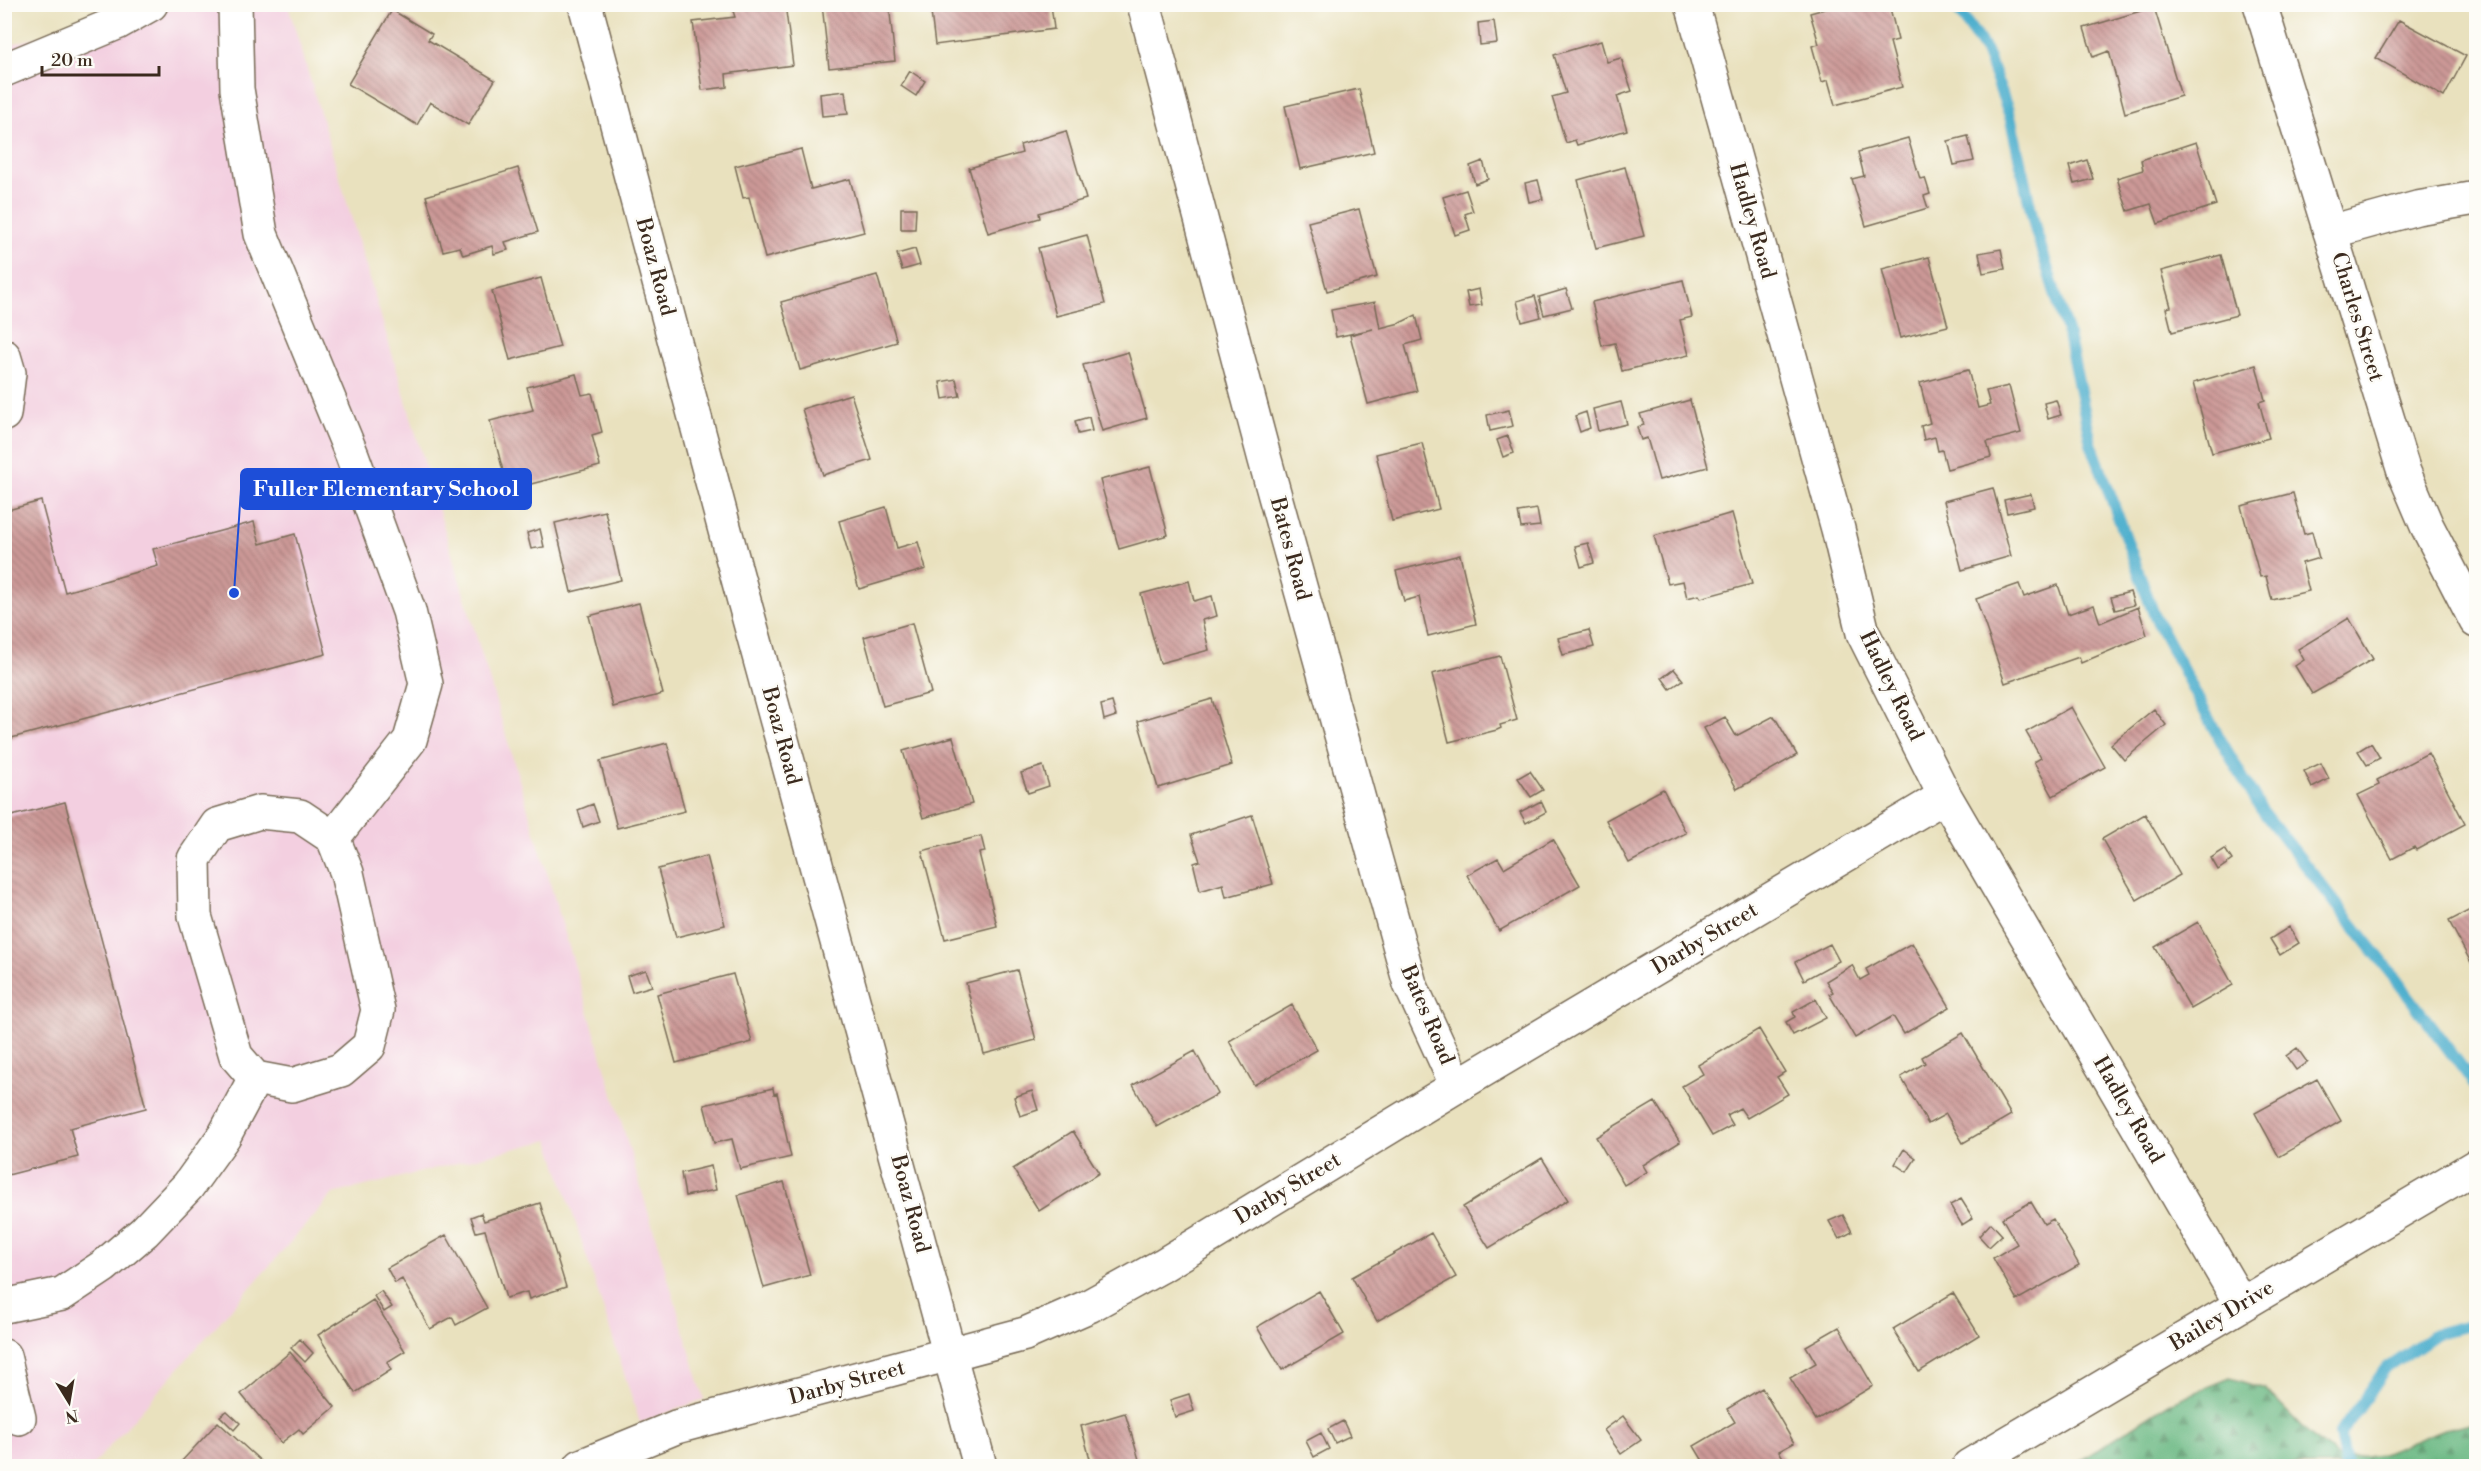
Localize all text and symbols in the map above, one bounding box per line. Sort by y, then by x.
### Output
scale bar [42,39,159,77]
text: 20 m [51,49,93,72]
street label: Hadley Road [1723,160,1781,282]
street label: Boaz Road [629,214,681,319]
street label: Charles Street [2325,249,2389,385]
callout: Fuller Elementary School [241,469,531,509]
text: Fuller Elementary School [253,476,519,503]
street label: Bates Road [1264,494,1316,603]
street label: Hadley Road [1853,627,1929,745]
street label: Boaz Road [755,683,807,788]
street label: Darby Street [1647,897,1763,981]
street label: Bates Road [1394,960,1460,1069]
street label: Hadley Road [2087,1052,2169,1168]
street label: Darby Street [1230,1147,1346,1231]
street label: Boaz Road [884,1151,936,1256]
street label: Bailey Drive [2164,1275,2279,1358]
street label: Darby Street [786,1355,908,1411]
north arrow [39,1372,99,1432]
text: N [63,1405,80,1427]

